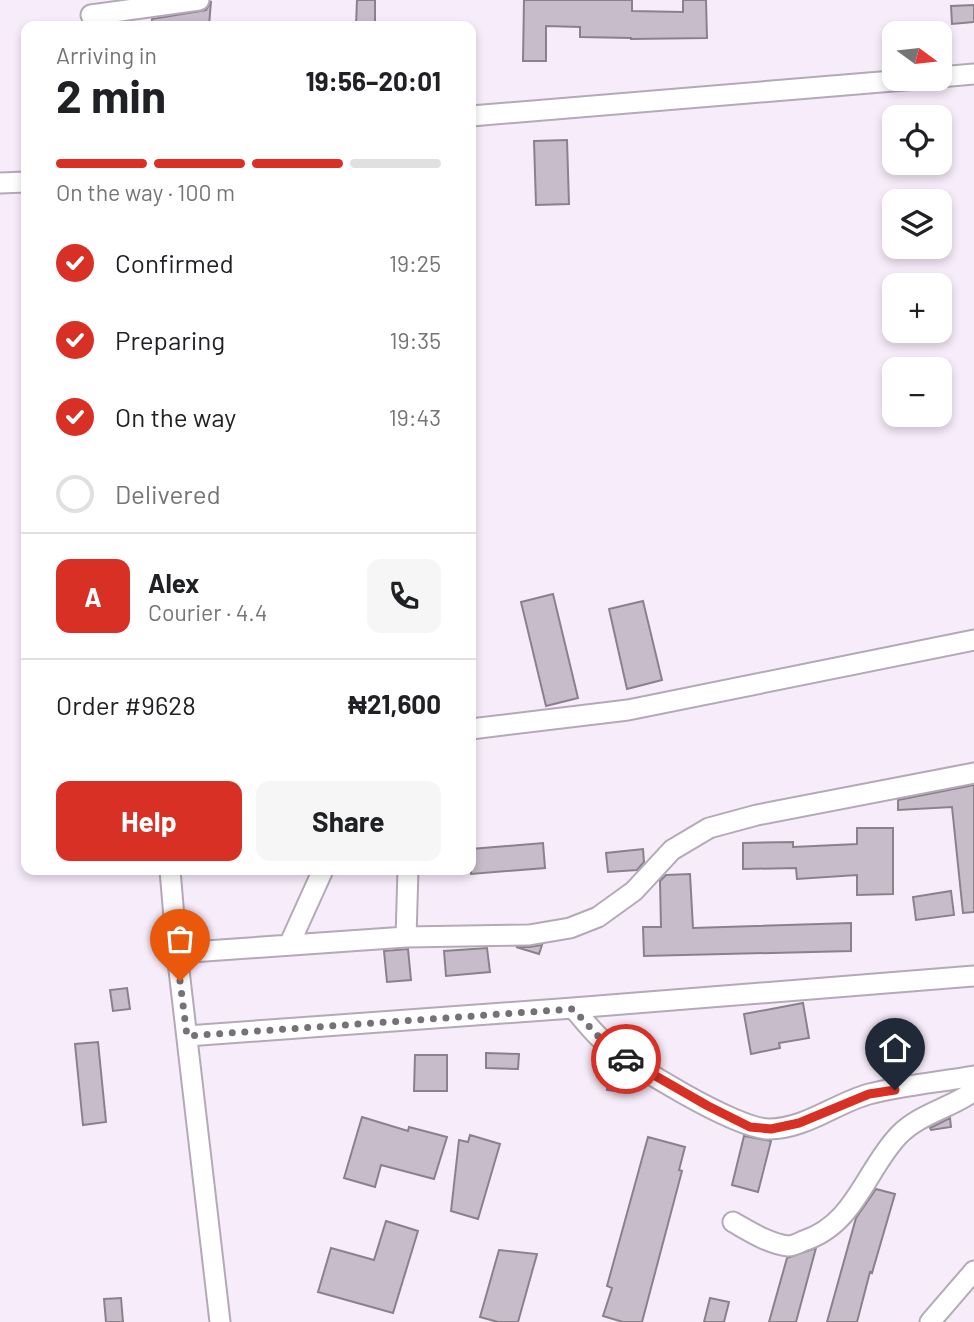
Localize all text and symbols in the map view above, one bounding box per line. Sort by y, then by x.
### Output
north arrow [882,21,952,91]
map controls [882,21,952,427]
text: Arriving in [56,41,157,69]
text: 19:56–20:01 [306,65,441,96]
text: 2 min [56,67,166,122]
button: locate [882,105,952,175]
text: On the way · 100 m [56,178,235,206]
button: layers [882,189,952,259]
icon: check [56,244,94,282]
text: Confirmed [115,247,234,278]
text: 19:25 [389,249,441,277]
button: + [882,273,952,343]
icon: check [56,321,94,359]
text: Preparing [115,324,225,355]
text: 19:35 [390,326,441,354]
button: − [882,357,952,427]
icon: check [56,398,94,436]
text: On the way [115,401,236,432]
text: 19:43 [389,403,441,431]
text: Delivered [115,478,221,509]
button: phone [367,559,441,633]
text: Alex [148,567,199,598]
text: A [84,581,102,612]
text: Courier · 4.4 [148,598,267,626]
text: ₦21,600 [348,688,441,719]
text: Order #9628 [56,689,196,720]
button: Help [56,781,242,861]
button: Share [256,781,441,861]
pin [150,909,210,981]
icon: bag [161,920,199,958]
pin [865,1018,925,1090]
courier [591,1024,661,1094]
icon: home [876,1029,914,1067]
icon: car [607,1040,645,1078]

